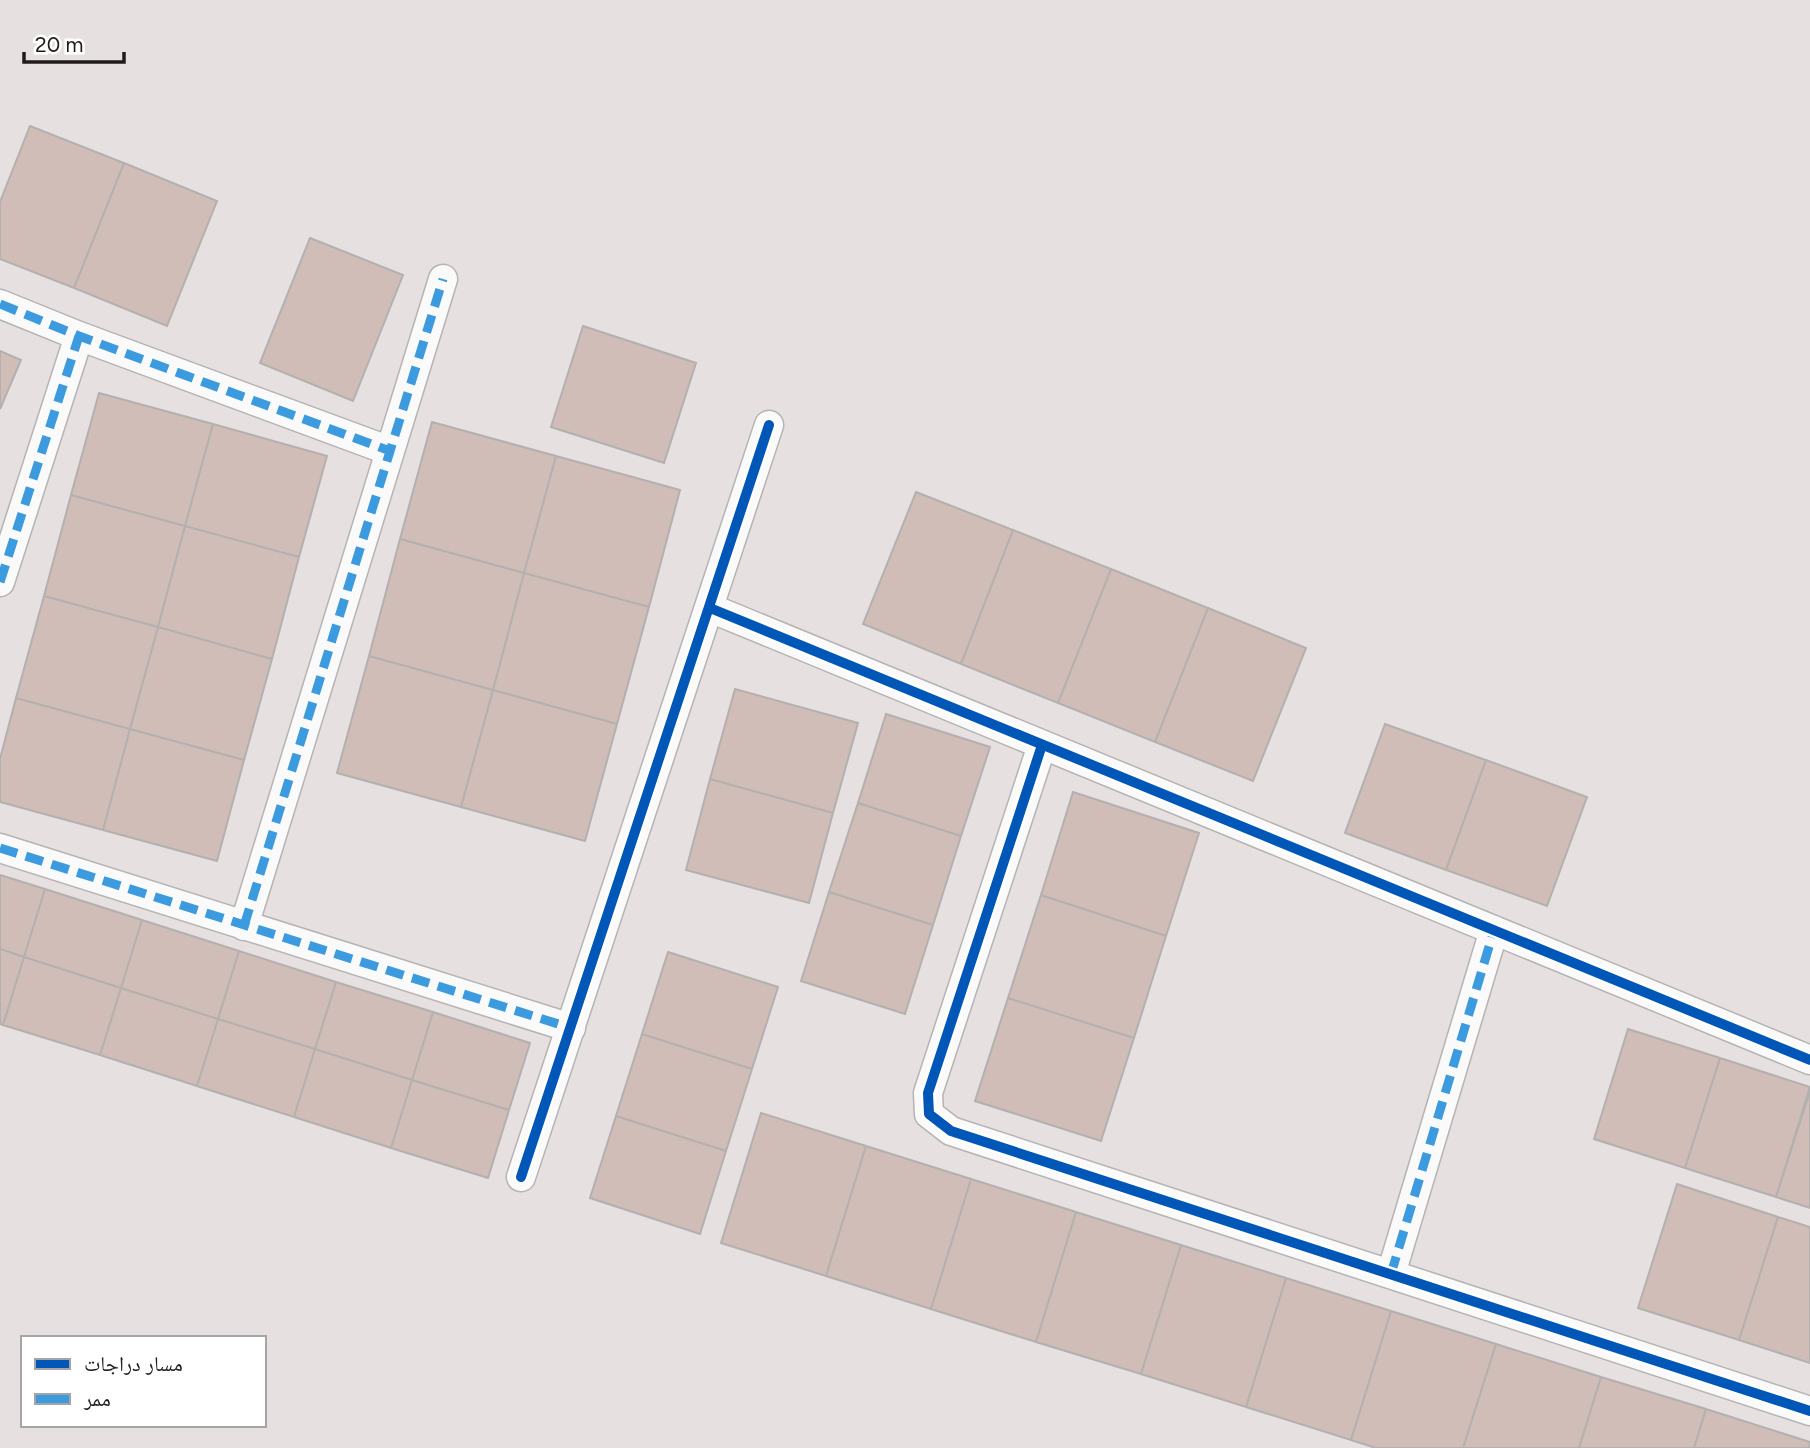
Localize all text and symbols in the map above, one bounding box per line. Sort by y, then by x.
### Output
scale bar [24,21,124,65]
text: 20 m [35,32,83,57]
legend [21,1336,266,1427]
text: مسار دراجات [84,1351,183,1376]
text: ممر [83,1386,111,1411]

